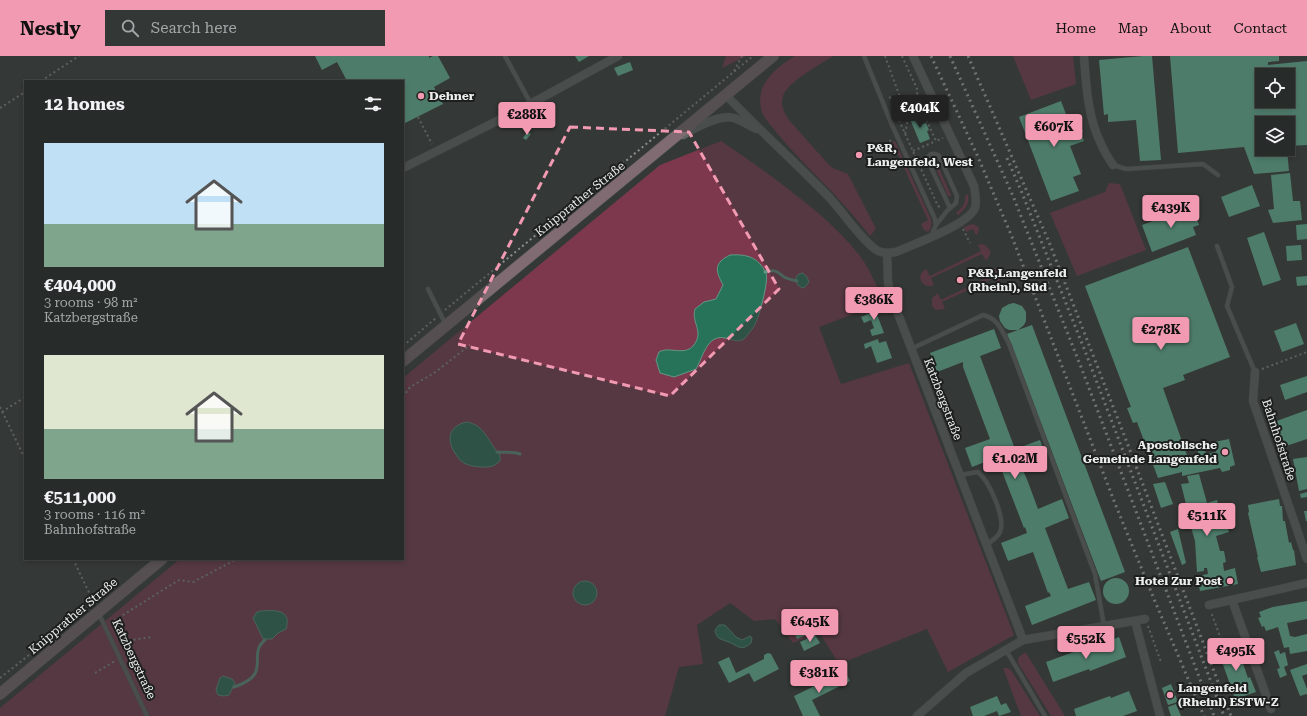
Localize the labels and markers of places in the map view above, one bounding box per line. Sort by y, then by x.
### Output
place label: Dehner [429,89,475,103]
marker: Dehner [416,91,426,101]
pin: €404K [892,95,948,129]
pin: €288K [499,102,555,136]
pin: €607K [1026,114,1082,148]
place label: P&R, Langenfeld, West [867,141,973,169]
marker: P&R, Langenfeld, West [854,150,864,160]
pin: €439K [1143,195,1199,229]
place label: P&R,Langenfeld (Rheinl), Süd [968,266,1067,294]
marker: P&R,Langenfeld (Rheinl), Süd [955,275,965,285]
pin: €386K [846,287,902,321]
pin: €278K [1133,317,1189,351]
place label: Apostolische Gemeinde Langenfeld [1083,438,1217,466]
pin: €1.02M [982,446,1048,480]
marker: Apostolische Gemeinde Langenfeld [1220,447,1230,457]
pin: €511K [1179,503,1235,537]
place label: Hotel Zur Post [1135,574,1222,588]
marker: Hotel Zur Post [1225,576,1235,586]
pin: €645K [782,609,838,643]
pin: €552K [1058,626,1114,660]
pin: €495K [1208,638,1264,672]
pin: €381K [791,660,847,694]
place label: Langenfeld (Rheinl) ESTW-Z [1178,681,1279,709]
marker: Langenfeld (Rheinl) ESTW-Z [1165,690,1175,700]

